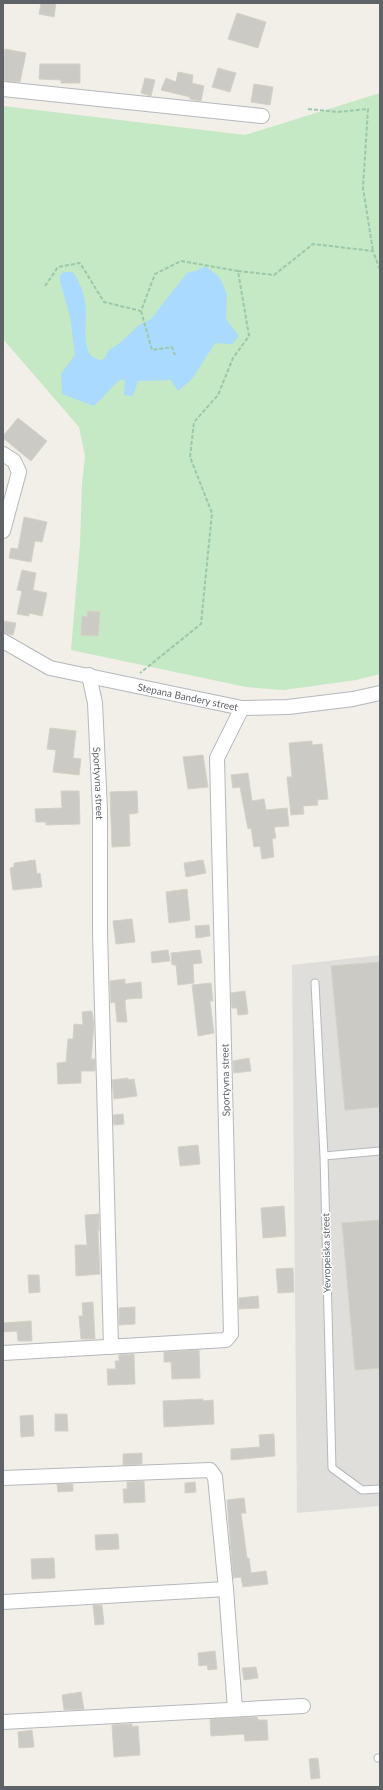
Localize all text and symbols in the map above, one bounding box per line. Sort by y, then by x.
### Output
street label: Stepana Bandery street [137,680,240,713]
street label: Sportyvna street [91,747,106,820]
street label: Sportyvna street [218,1043,232,1116]
street label: Yevropeiska street [319,1212,333,1293]

